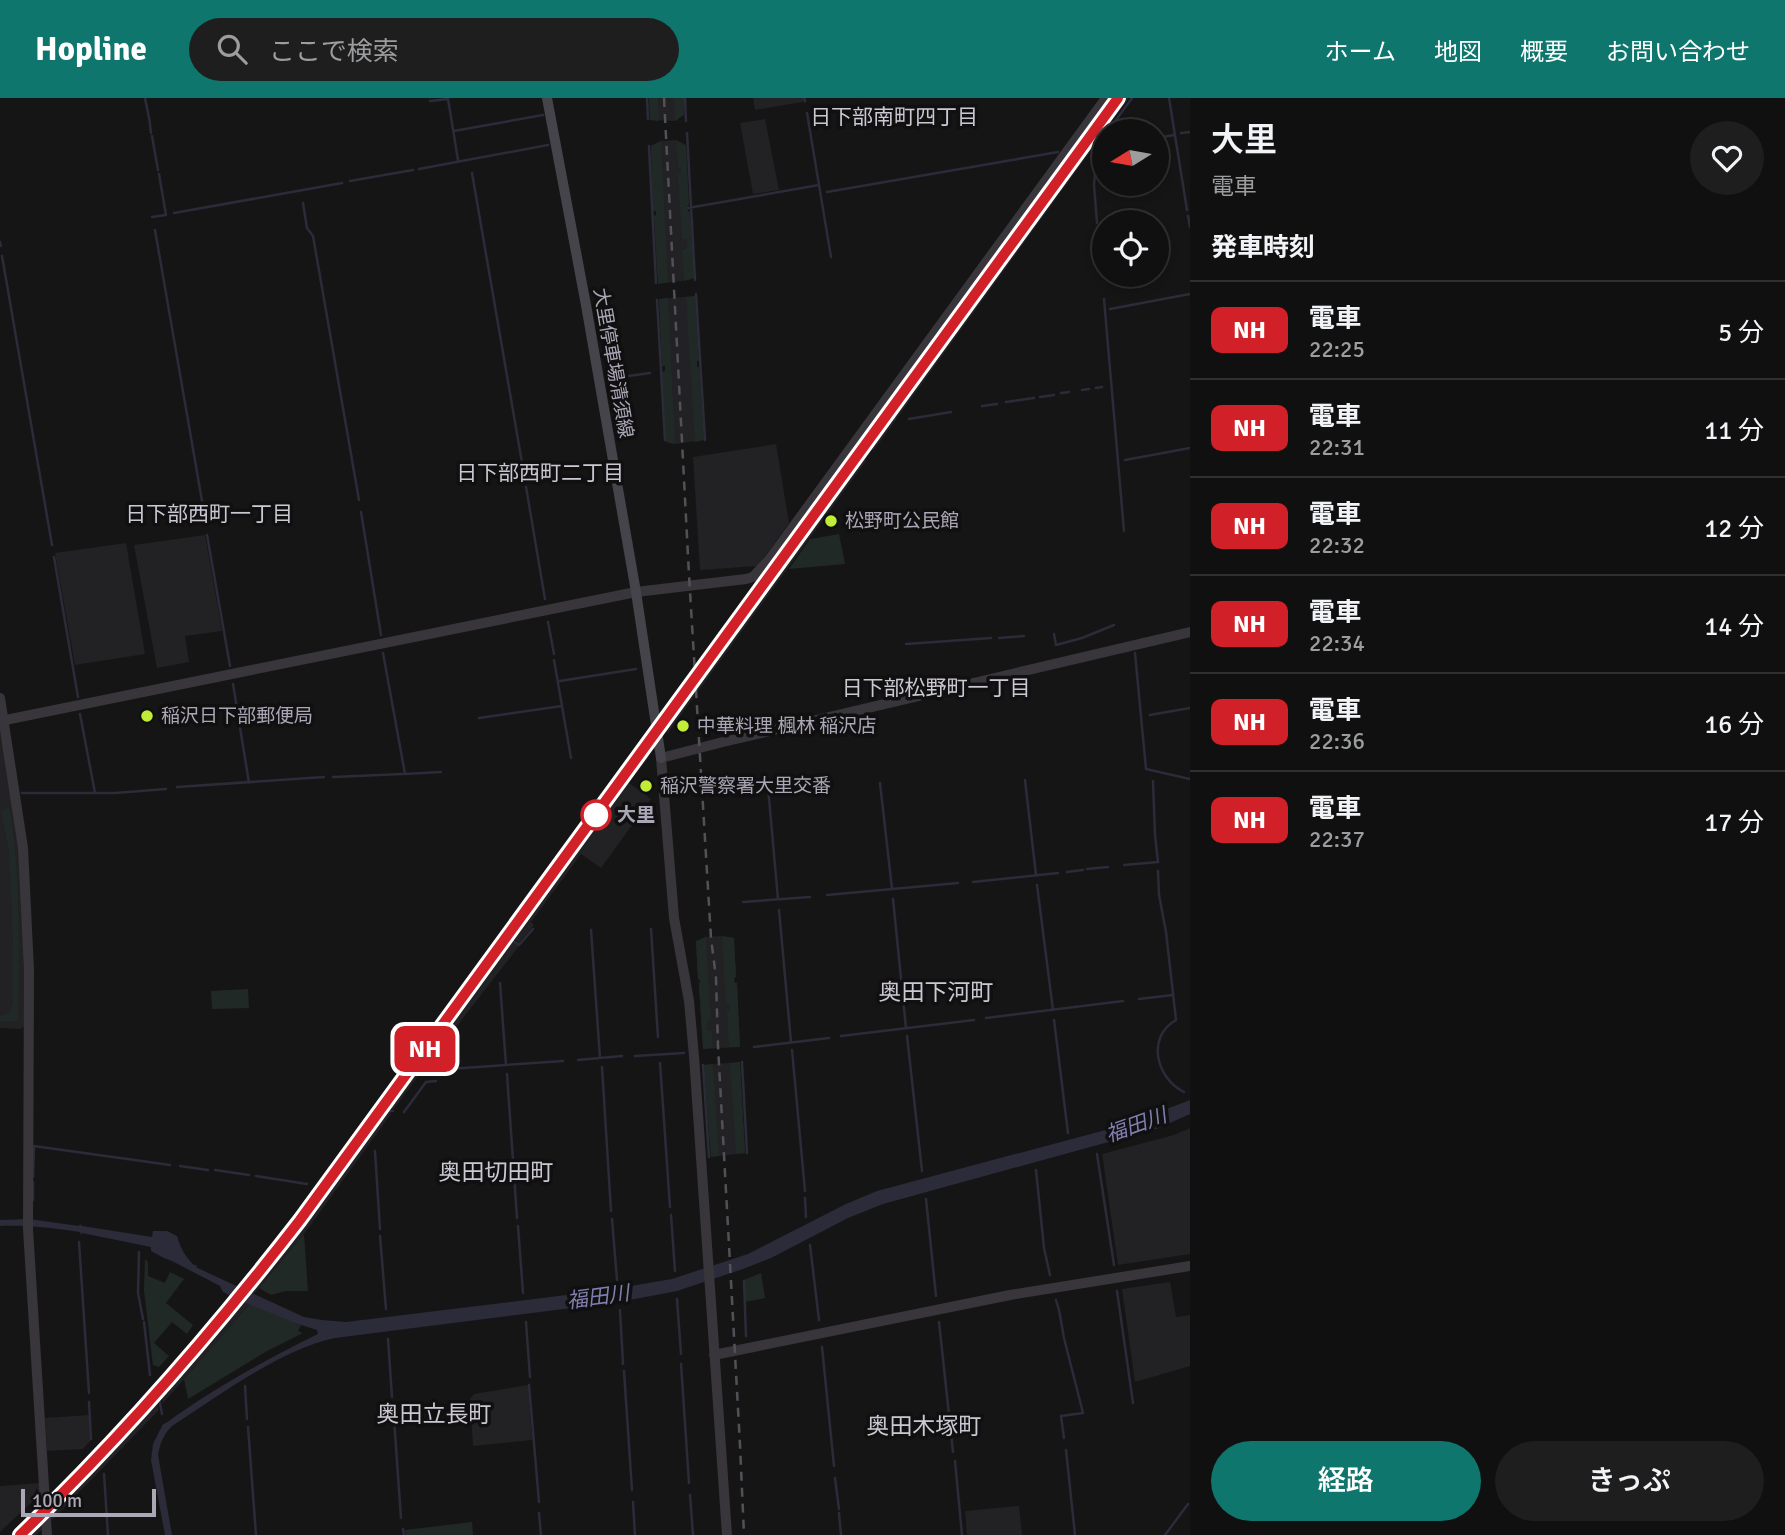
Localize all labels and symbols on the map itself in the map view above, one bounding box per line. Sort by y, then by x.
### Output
district label: 日下部南町四丁目 [810,104,978,130]
north arrow [1092,119,1169,196]
street label: 大里停車場清須線 [588,286,638,440]
district label: 日下部西町二丁目 [456,460,624,486]
district label: 日下部西町一丁目 [125,501,293,527]
place label: 松野町公民館 [845,509,959,533]
marker: 松野町公民館 [823,513,839,529]
district label: 日下部松野町一丁目 [842,675,1031,701]
place label: 稲沢日下部郵便局 [161,704,313,728]
marker: 稲沢日下部郵便局 [139,708,155,724]
place label: 中華料理 楓林 稲沢店 [697,714,876,738]
marker: 中華料理 楓林 稲沢店 [675,718,691,734]
place label: 稲沢警察署大里交番 [660,774,831,798]
marker: 稲沢警察署大里交番 [638,778,654,794]
marker: 大里 [581,800,611,830]
place label: 大里 [617,803,655,827]
district label: 奥田下河町 [879,978,994,1007]
line badge: NH [394,1026,457,1072]
water label: 福田川 [1102,1101,1172,1148]
district label: 奥田切田町 [439,1158,554,1187]
water label: 福田川 [565,1279,633,1314]
district label: 奥田立長町 [377,1400,492,1429]
district label: 奥田木塚町 [867,1412,982,1441]
scale bar [21,1486,156,1518]

